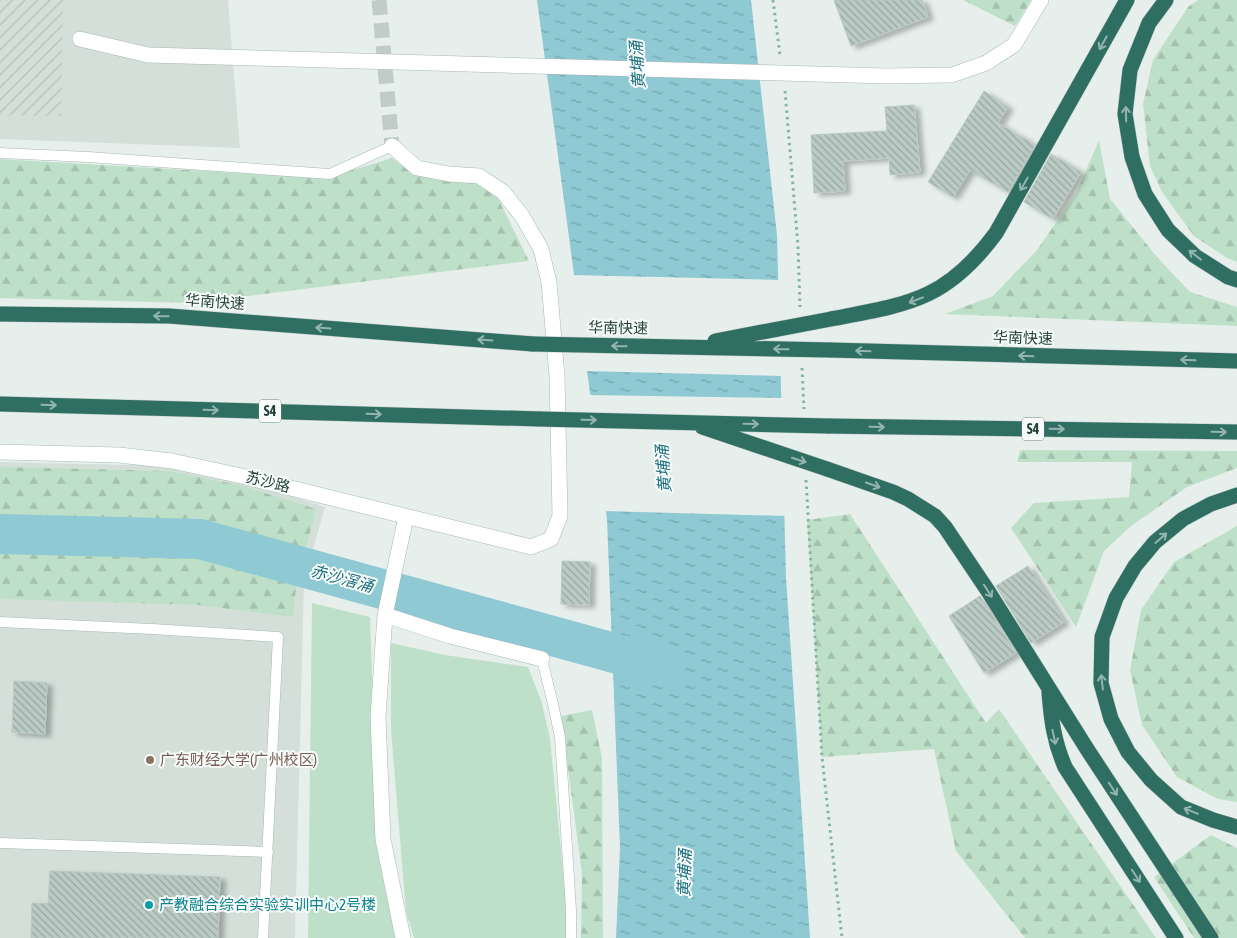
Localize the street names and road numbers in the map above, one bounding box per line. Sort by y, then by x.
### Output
street label: 华南快速 [185,291,246,312]
street label: 华南快速 [588,318,648,337]
street label: 华南快速 [993,328,1053,347]
road number: S4 [259,400,281,422]
road number: S4 [1022,418,1044,440]
street label: 苏沙路 [244,468,292,495]

